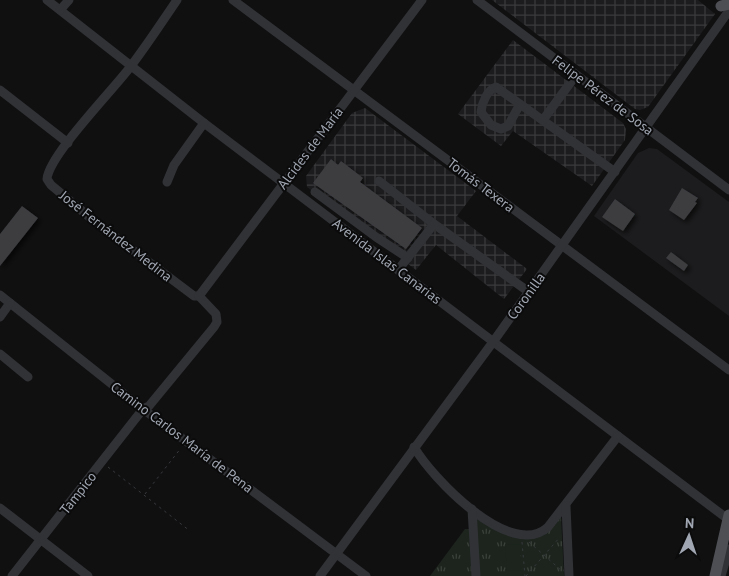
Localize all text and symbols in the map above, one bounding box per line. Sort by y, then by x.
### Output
street label: Felipe Pérez de Sosa [549,51,657,139]
street label: Alcides de María [273,103,347,193]
street label: Tomás Texera [444,154,518,216]
street label: José Fernández Medina [55,186,176,286]
street label: Avenida Islas Canarias [329,214,445,308]
street label: Coronilla [503,269,549,323]
street label: Camino Carlos María de Pena [107,377,257,497]
street label: Tampico [56,468,100,518]
north arrow [664,511,714,561]
text: N [685,514,695,532]

